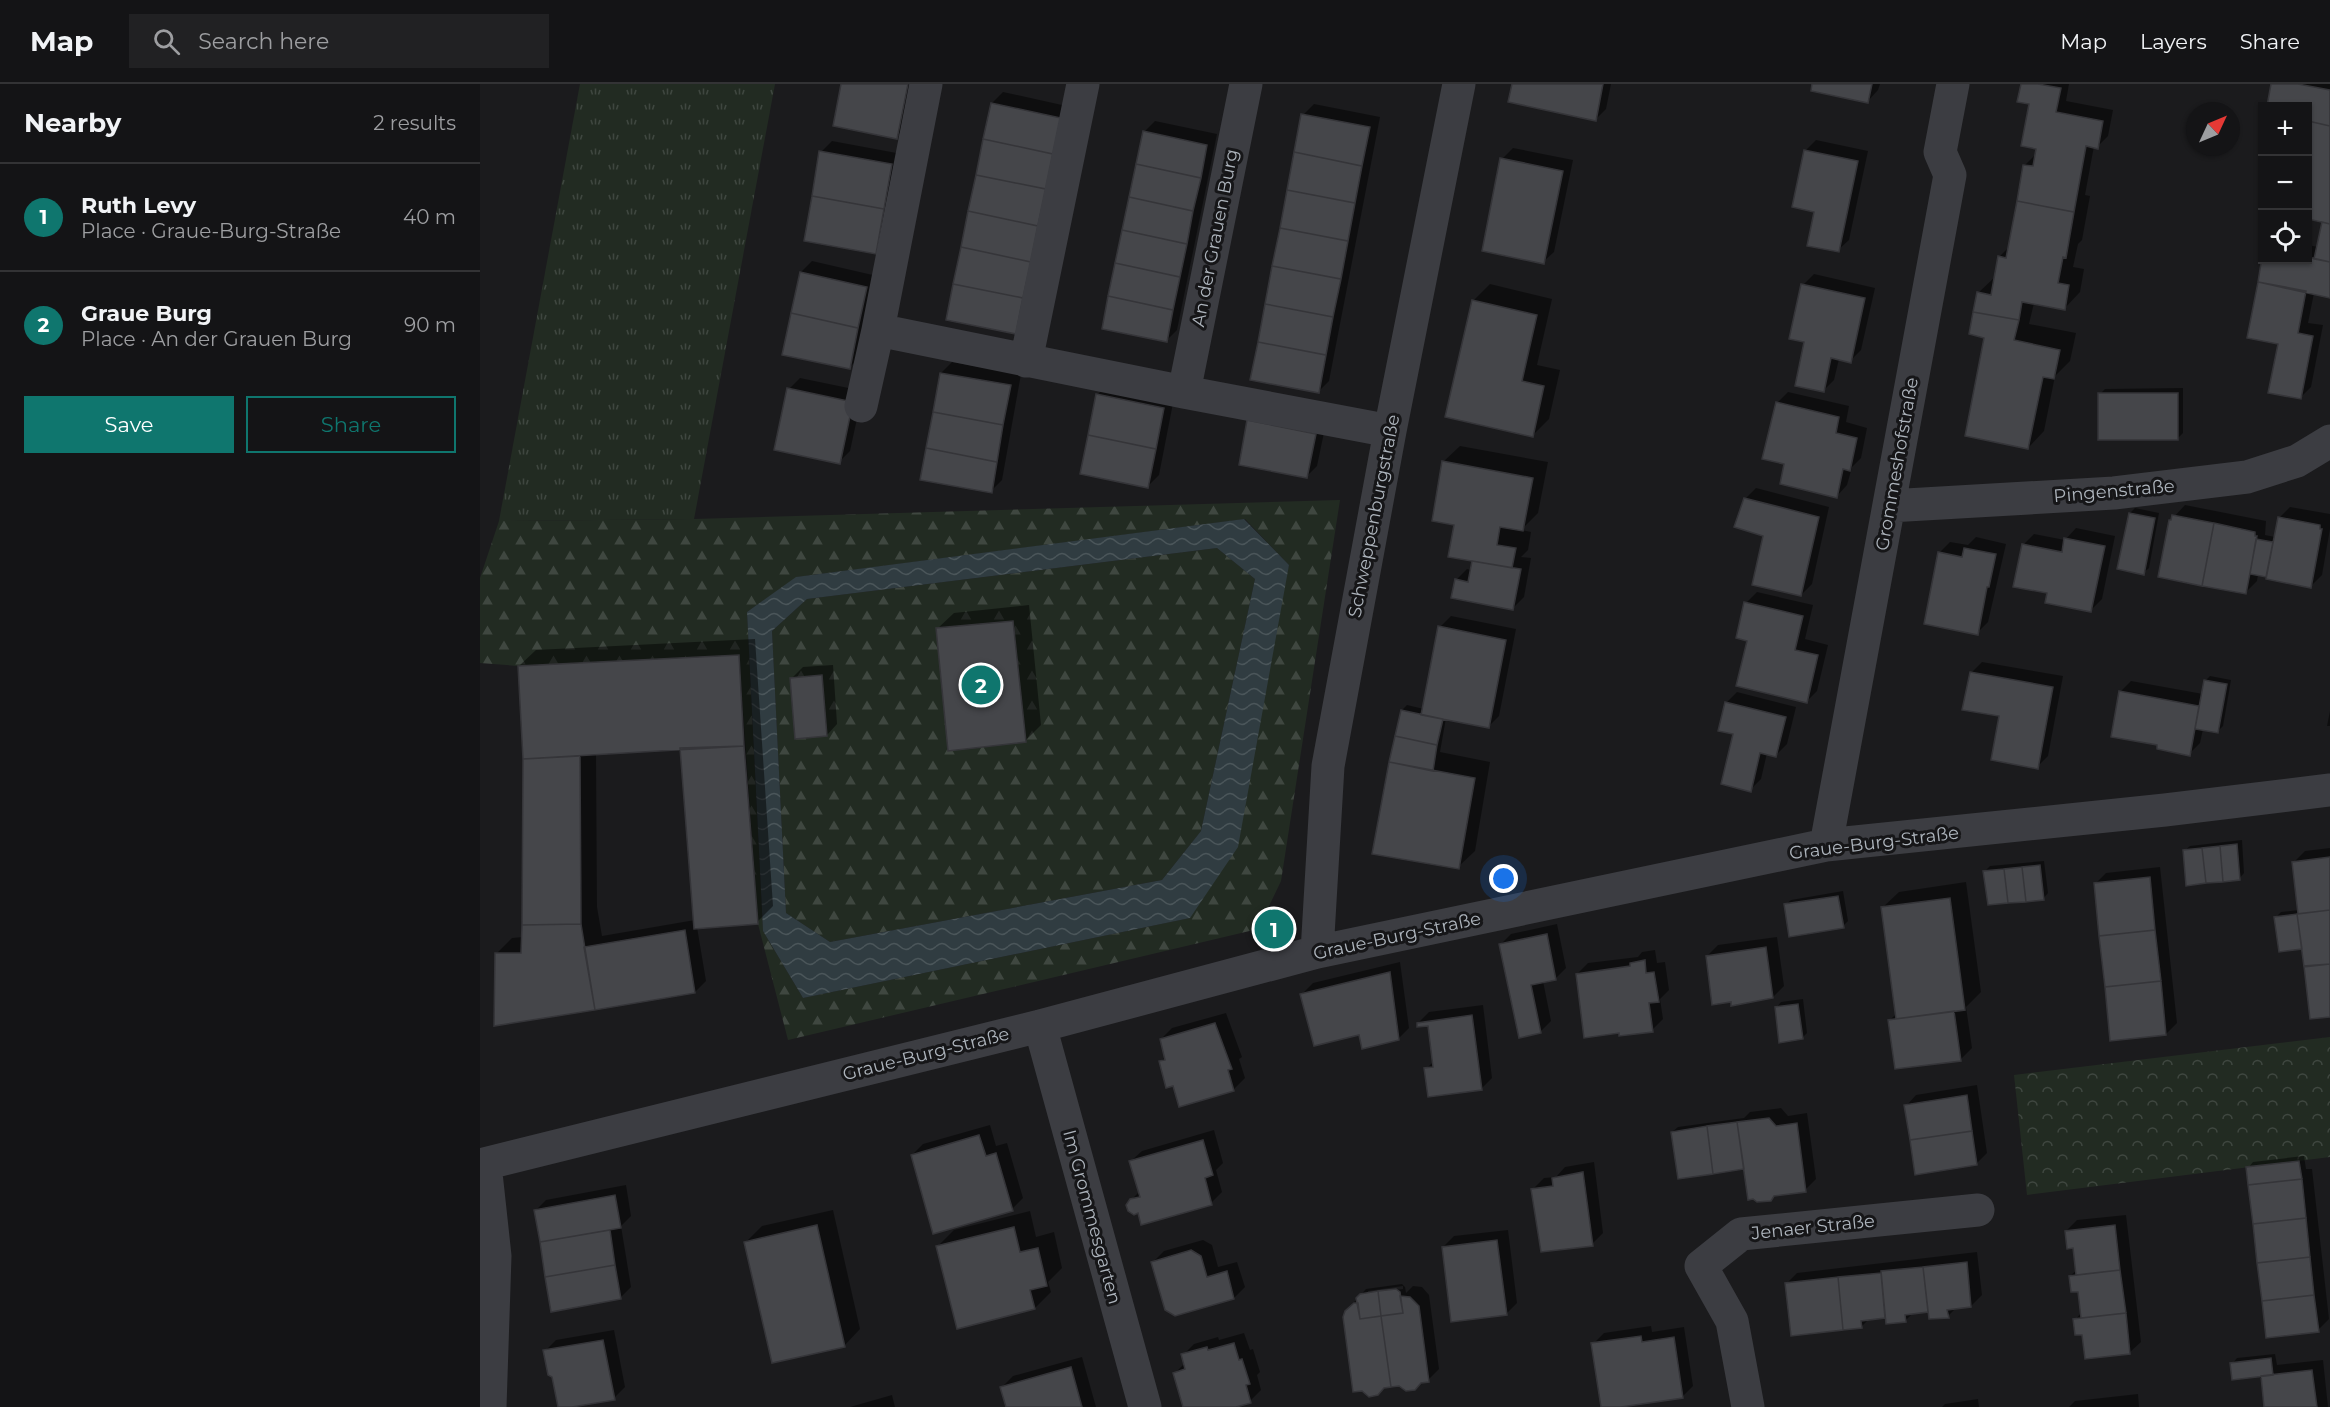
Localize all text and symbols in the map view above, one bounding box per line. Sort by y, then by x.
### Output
search box [129,14,549,68]
text: Map [30,24,93,58]
icon: search [150,25,183,58]
text: Search here [198,28,329,55]
text: Map [2060,29,2107,54]
text: Layers [2140,29,2207,54]
text: Share [2240,29,2300,54]
north arrow [2186,102,2240,156]
map controls [2258,102,2312,264]
button: + [2258,102,2312,156]
text: Nearby [24,107,121,139]
text: 2 results [373,111,456,135]
street label: An der Grauen Burg [1187,147,1243,329]
button: − [2258,156,2312,210]
text: Ruth Levy [81,192,196,219]
text: 1 [40,205,47,229]
text: 40 m [403,205,456,229]
button: locate [2258,210,2312,264]
text: Place · Graue-Burg-Straße [81,219,341,243]
text: Graue Burg [81,300,212,327]
text: 2 [38,313,49,337]
text: 90 m [404,313,456,337]
text: Place · An der Grauen Burg [81,327,352,351]
street label: Grommeshofstraße [1871,375,1923,552]
button: Save [24,396,234,453]
button: Share [246,396,456,453]
street label: Schweppenburgstraße [1343,412,1405,620]
street label: Pingenstraße [2053,475,2176,507]
pin: 2 [962,662,1000,708]
street label: Graue-Burg-Straße [1788,822,1960,864]
your location [1489,864,1518,893]
pin: 1 [1254,906,1294,952]
street label: Graue-Burg-Straße [1311,907,1483,965]
street label: Graue-Burg-Straße [840,1023,1012,1085]
street label: Im Grommesgarten [1058,1127,1126,1307]
street label: Jenaer Straße [1749,1210,1876,1245]

